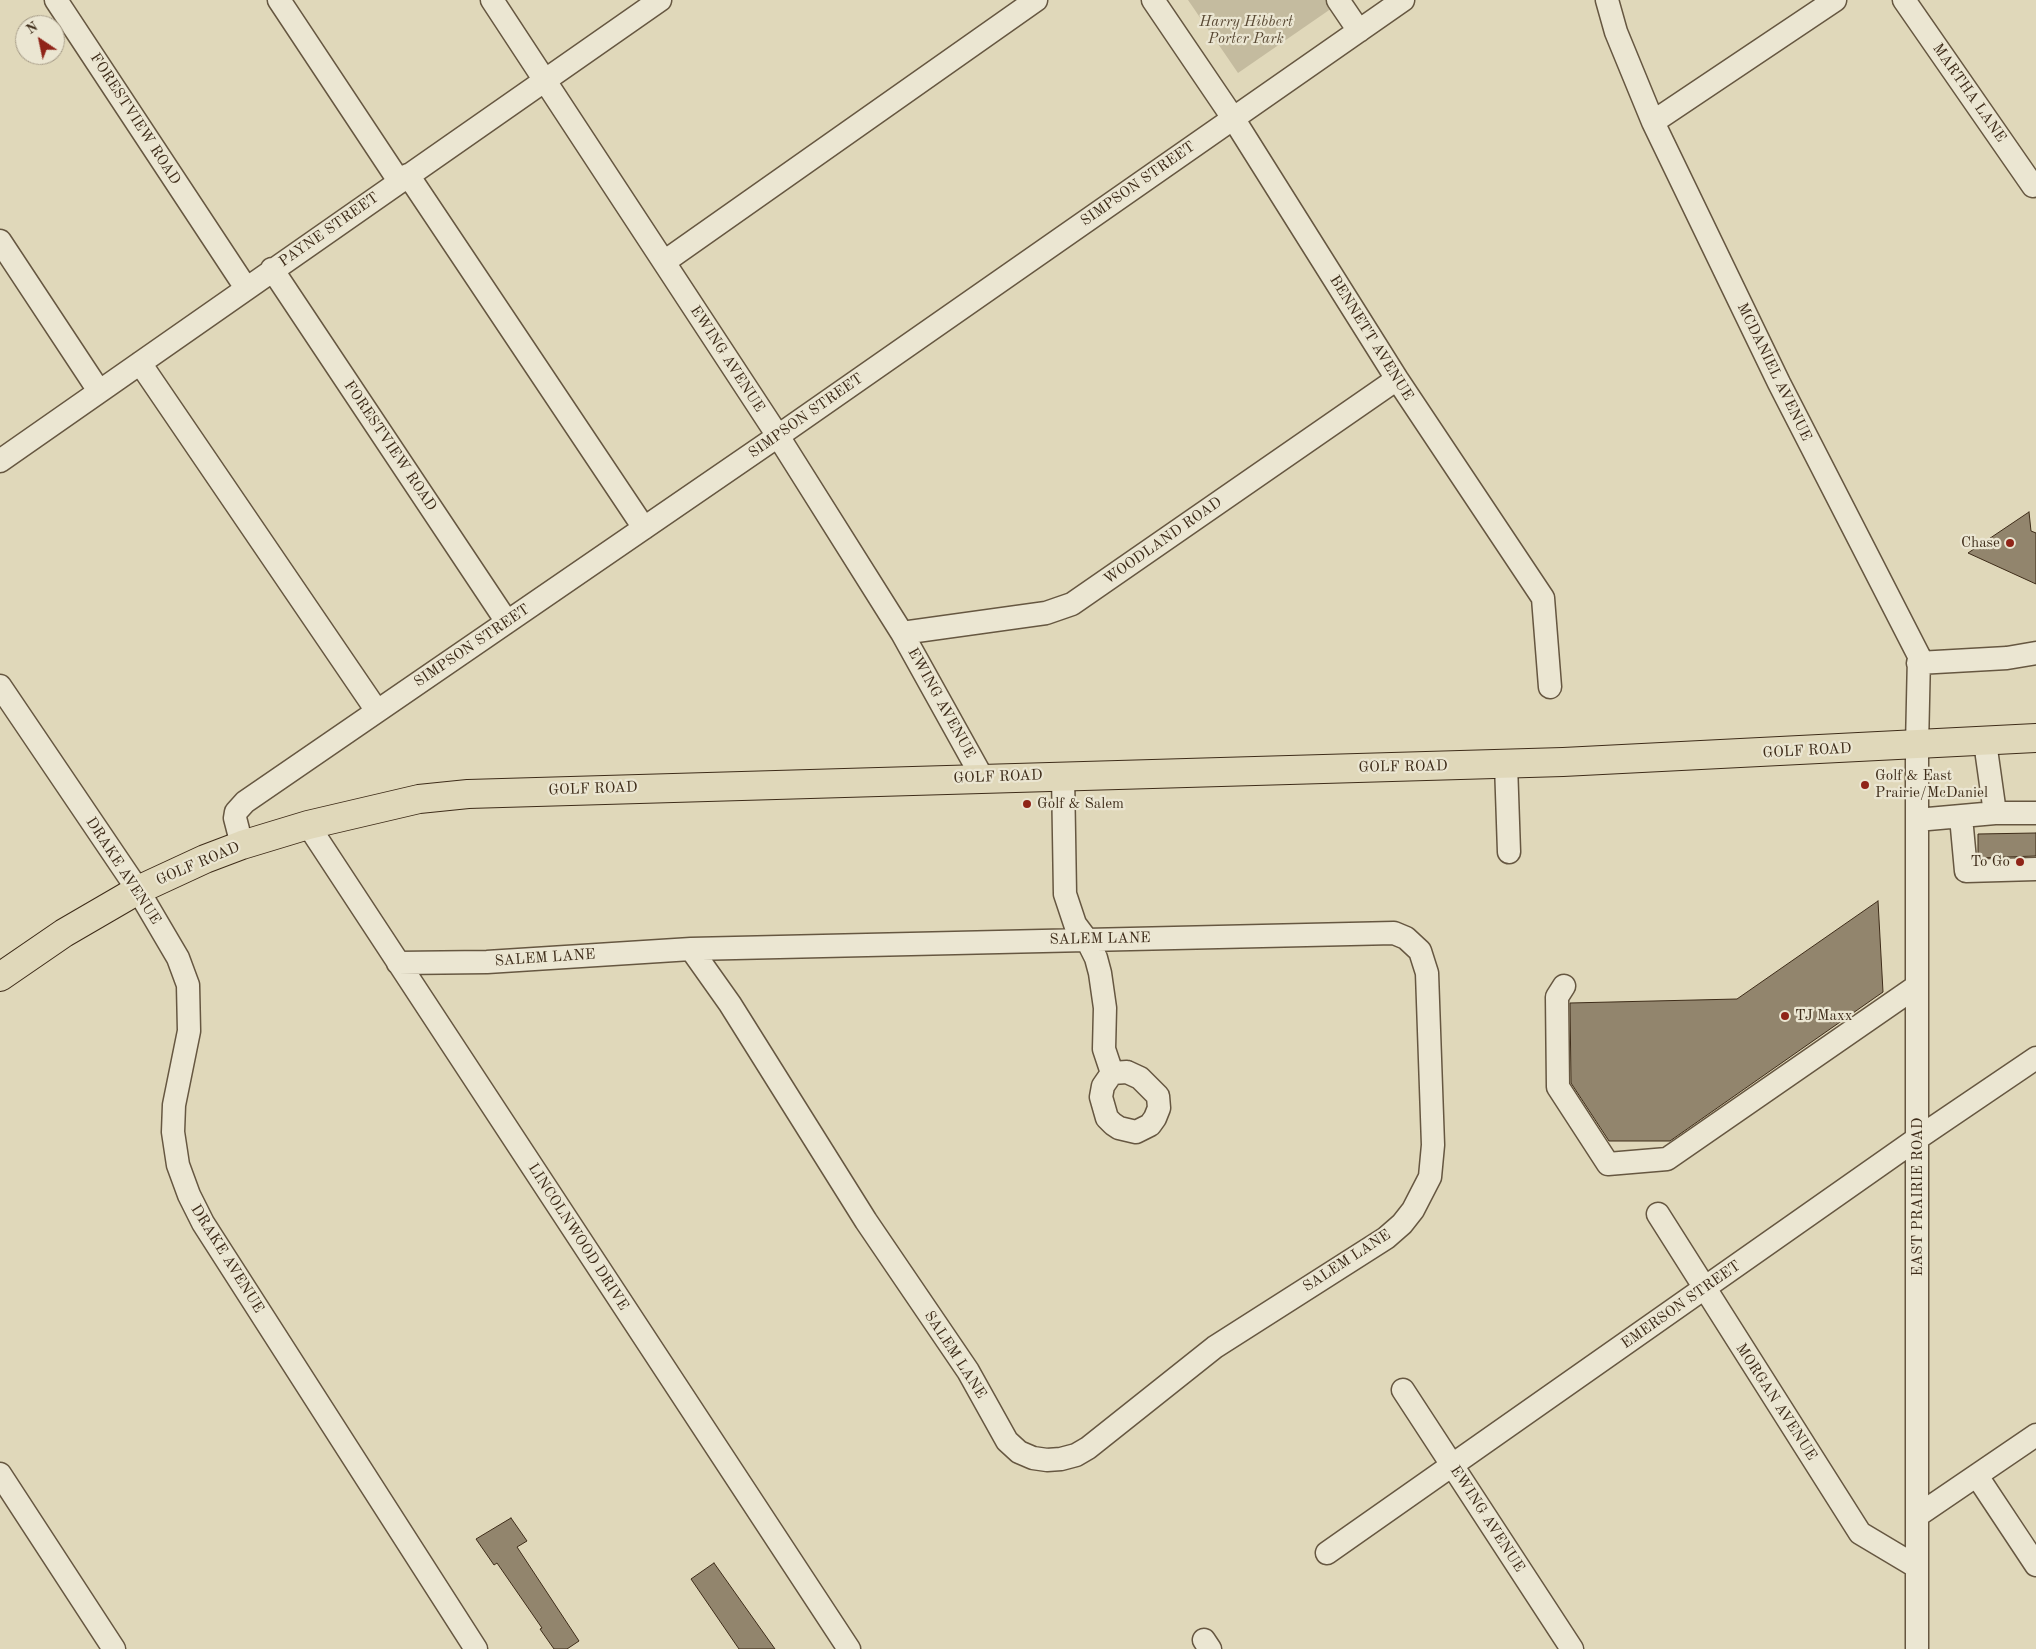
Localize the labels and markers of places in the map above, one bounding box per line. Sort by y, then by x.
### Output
place label: Chase [1961,534,2000,552]
marker: Chase [2004,537,2016,549]
place label: Golf & East Prairie/McDaniel [1875,767,1988,802]
marker: Golf & East Prairie/McDaniel [1859,779,1871,791]
place label: Golf & Salem [1037,795,1124,813]
marker: Golf & Salem [1021,798,1033,810]
place label: To Go [1970,853,2010,871]
marker: To Go [2014,856,2026,868]
place label: TJ Maxx [1795,1007,1853,1025]
marker: TJ Maxx [1779,1010,1791,1022]

